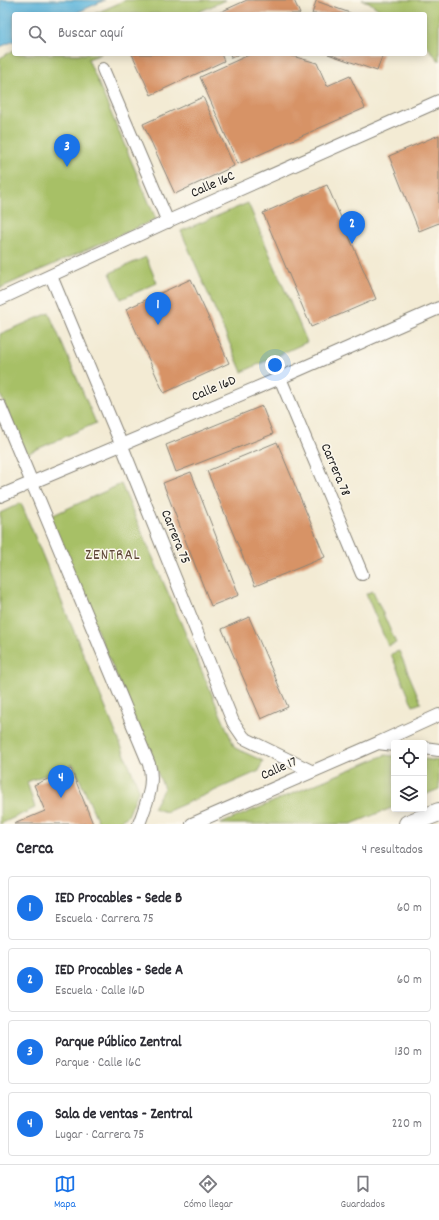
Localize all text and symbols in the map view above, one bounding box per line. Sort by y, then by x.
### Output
search box [12,12,427,56]
icon: search [26,23,48,45]
text: Buscar aquí [58,23,123,45]
pin: 3 [54,134,80,167]
street label: Calle 16C [188,166,238,204]
pin: 2 [339,211,365,244]
pin: 1 [145,292,171,325]
your location [265,355,285,375]
street label: Calle 16D [189,371,239,407]
street label: Carrera 78 [315,440,355,500]
street label: Carrera 75 [155,507,195,567]
district label: ZENTRAL [85,545,141,567]
map controls [391,740,427,812]
button: locate [391,740,427,776]
street label: Calle 17 [258,752,300,786]
pin: 4 [48,765,74,798]
button: layers [391,776,427,812]
text: Cerca [16,838,53,862]
text: 4 resultados [362,841,423,860]
text: IED Procables - Sede B [55,888,182,910]
text: 1 [29,899,31,918]
text: 60 m [397,899,422,918]
text: Escuela · Carrera 75 [55,910,154,929]
text: IED Procables - Sede A [55,960,183,982]
text: 2 [27,971,33,990]
text: 60 m [397,971,422,990]
text: Escuela · Calle 16D [55,982,144,1001]
text: Parque Público Zentral [55,1032,182,1054]
text: 3 [27,1043,33,1062]
text: 130 m [394,1043,422,1062]
text: Parque · Calle 16C [55,1054,141,1073]
text: Sala de ventas - Zentral [55,1104,192,1126]
text: 4 [27,1115,33,1134]
text: 220 m [392,1115,422,1134]
text: Lugar · Carrera 75 [55,1126,144,1145]
tab: Mapa [54,1173,76,1213]
tab: Cómo llegar [184,1173,233,1213]
tab: Guardados [341,1173,385,1213]

